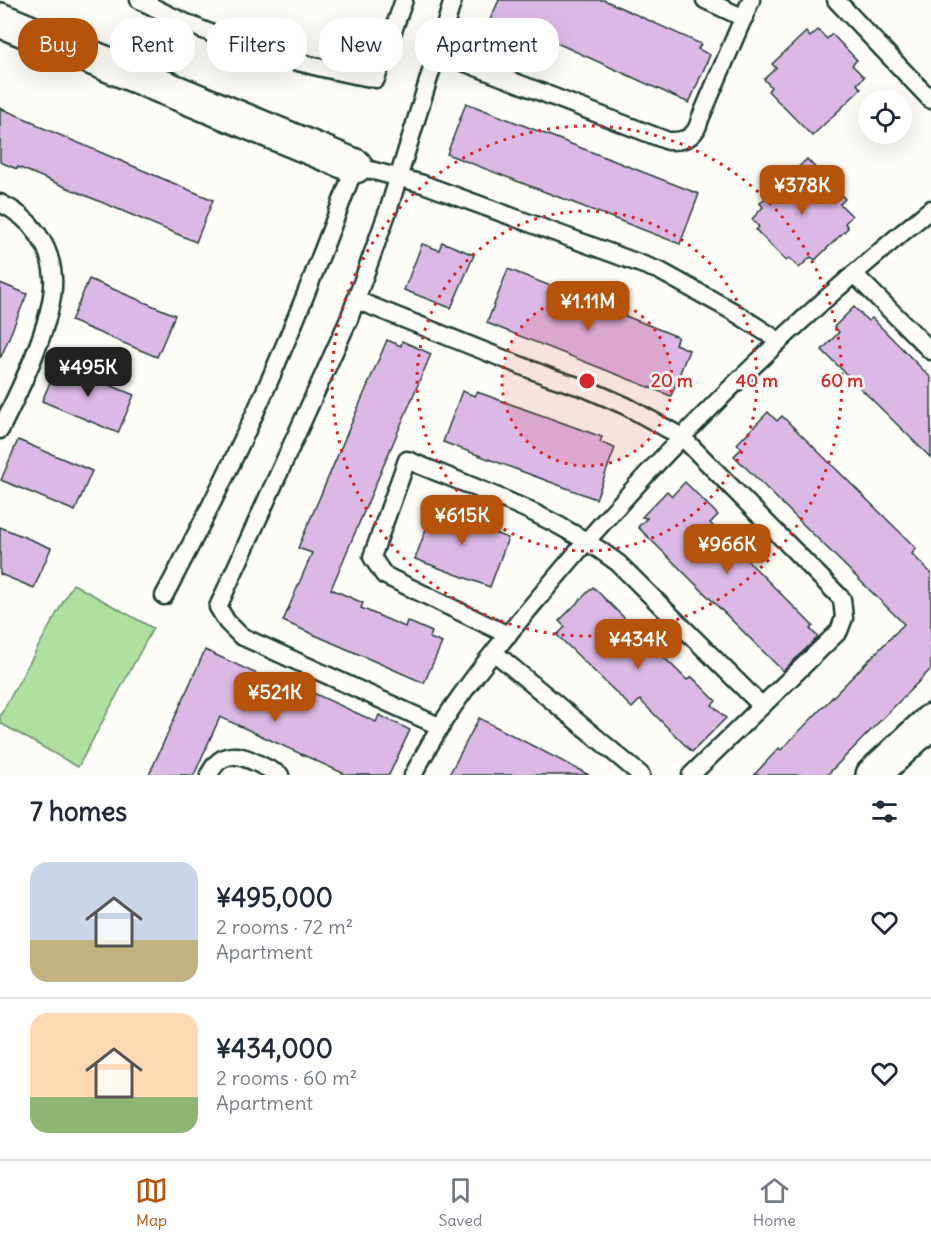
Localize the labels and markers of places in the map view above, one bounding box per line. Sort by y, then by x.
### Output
pin: ¥378K [760,165,844,216]
pin: ¥1.11M [539,281,637,332]
pin: ¥495K [46,347,130,398]
centre of rings [577,371,597,391]
pin: ¥615K [420,495,504,546]
pin: ¥966K [685,524,769,575]
pin: ¥434K [596,619,680,670]
pin: ¥521K [233,672,317,723]

